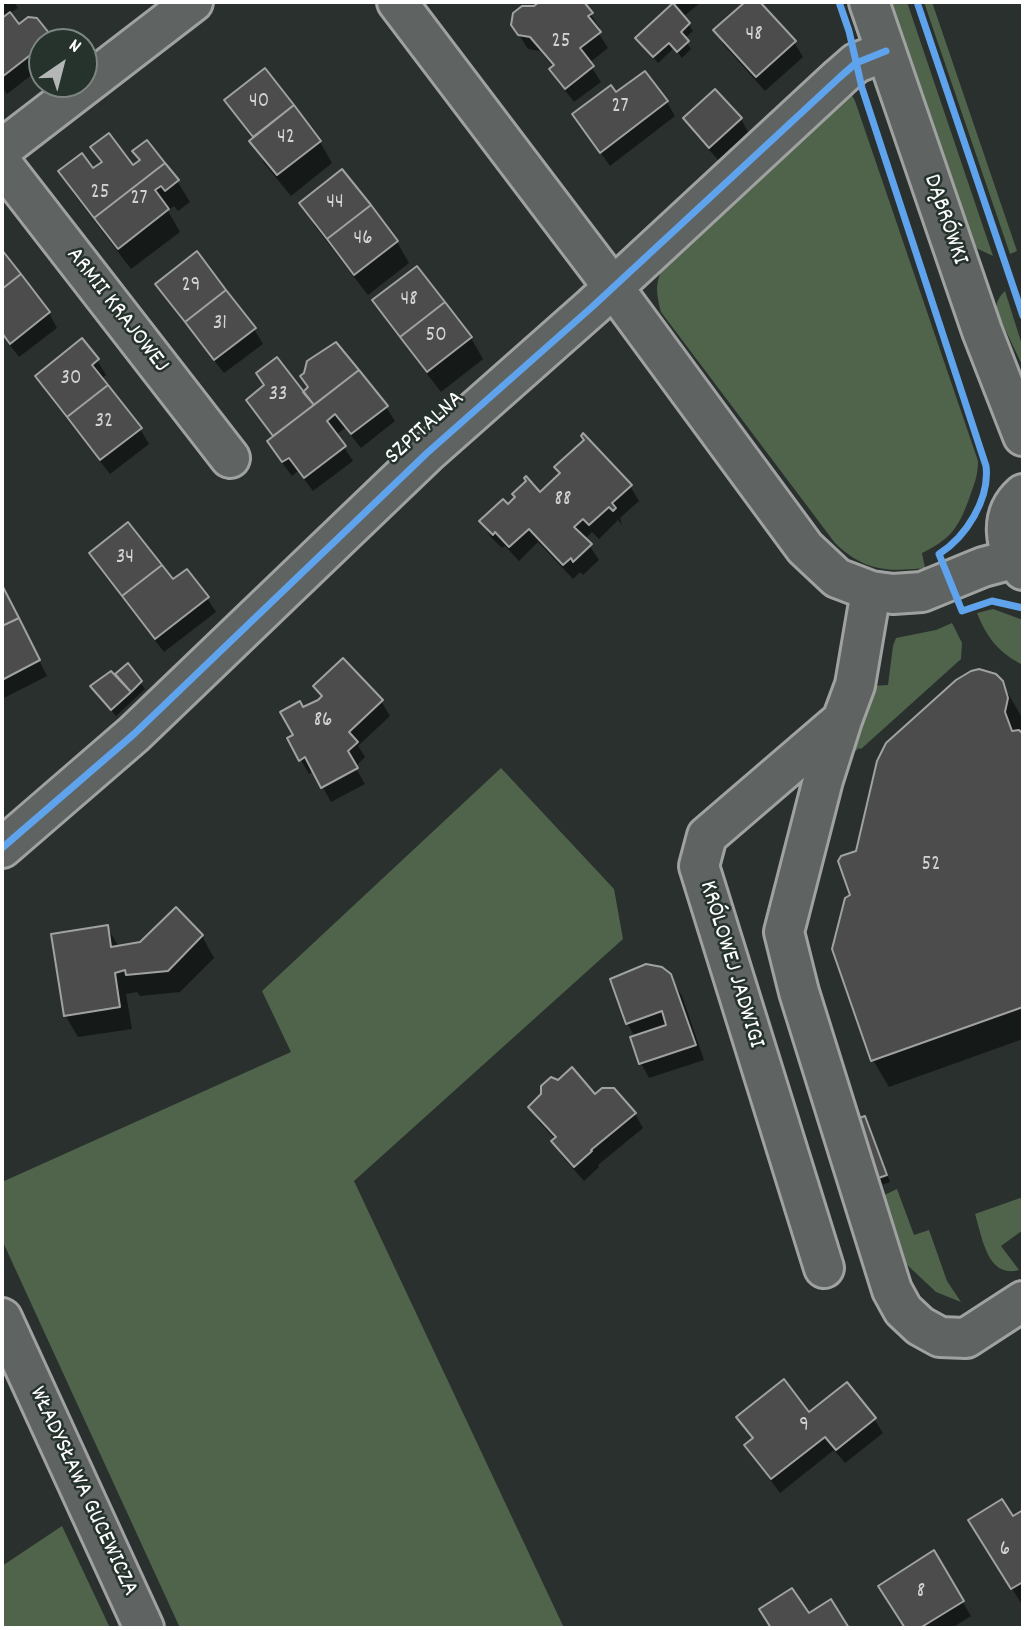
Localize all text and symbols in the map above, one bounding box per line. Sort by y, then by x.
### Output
house number: 48 [745,23,763,49]
north arrow [28,28,98,98]
house number: 25 [552,30,570,56]
text: N [63,33,86,61]
house number: 40 [249,90,269,116]
house number: 27 [611,95,629,121]
house number: 42 [277,126,295,152]
street label: DĄBRÓWKI [915,171,973,269]
house number: 25 [91,181,109,207]
house number: 27 [130,187,148,213]
house number: 44 [326,191,344,217]
house number: 46 [353,227,373,253]
street label: ARMII KRAJOWEJ [58,243,174,379]
house number: 29 [182,274,200,300]
house number: 48 [400,288,418,314]
house number: 31 [213,312,227,338]
house number: 50 [425,324,447,350]
house number: 30 [61,367,81,393]
house number: 33 [269,383,287,409]
street label: SZPITALNA [380,386,472,472]
house number: 32 [95,410,113,436]
house number: 88 [555,488,571,514]
house number: 34 [116,546,134,572]
house number: 86 [314,709,332,735]
house number: 52 [922,853,940,879]
street label: KRÓLOWEJ JADWIGI [691,878,769,1052]
street label: WŁADYSŁAWA GUCEWICZA [21,1383,143,1601]
house number: 9 [799,1414,809,1440]
house number: 6 [1000,1538,1010,1564]
house number: 8 [917,1580,925,1606]

